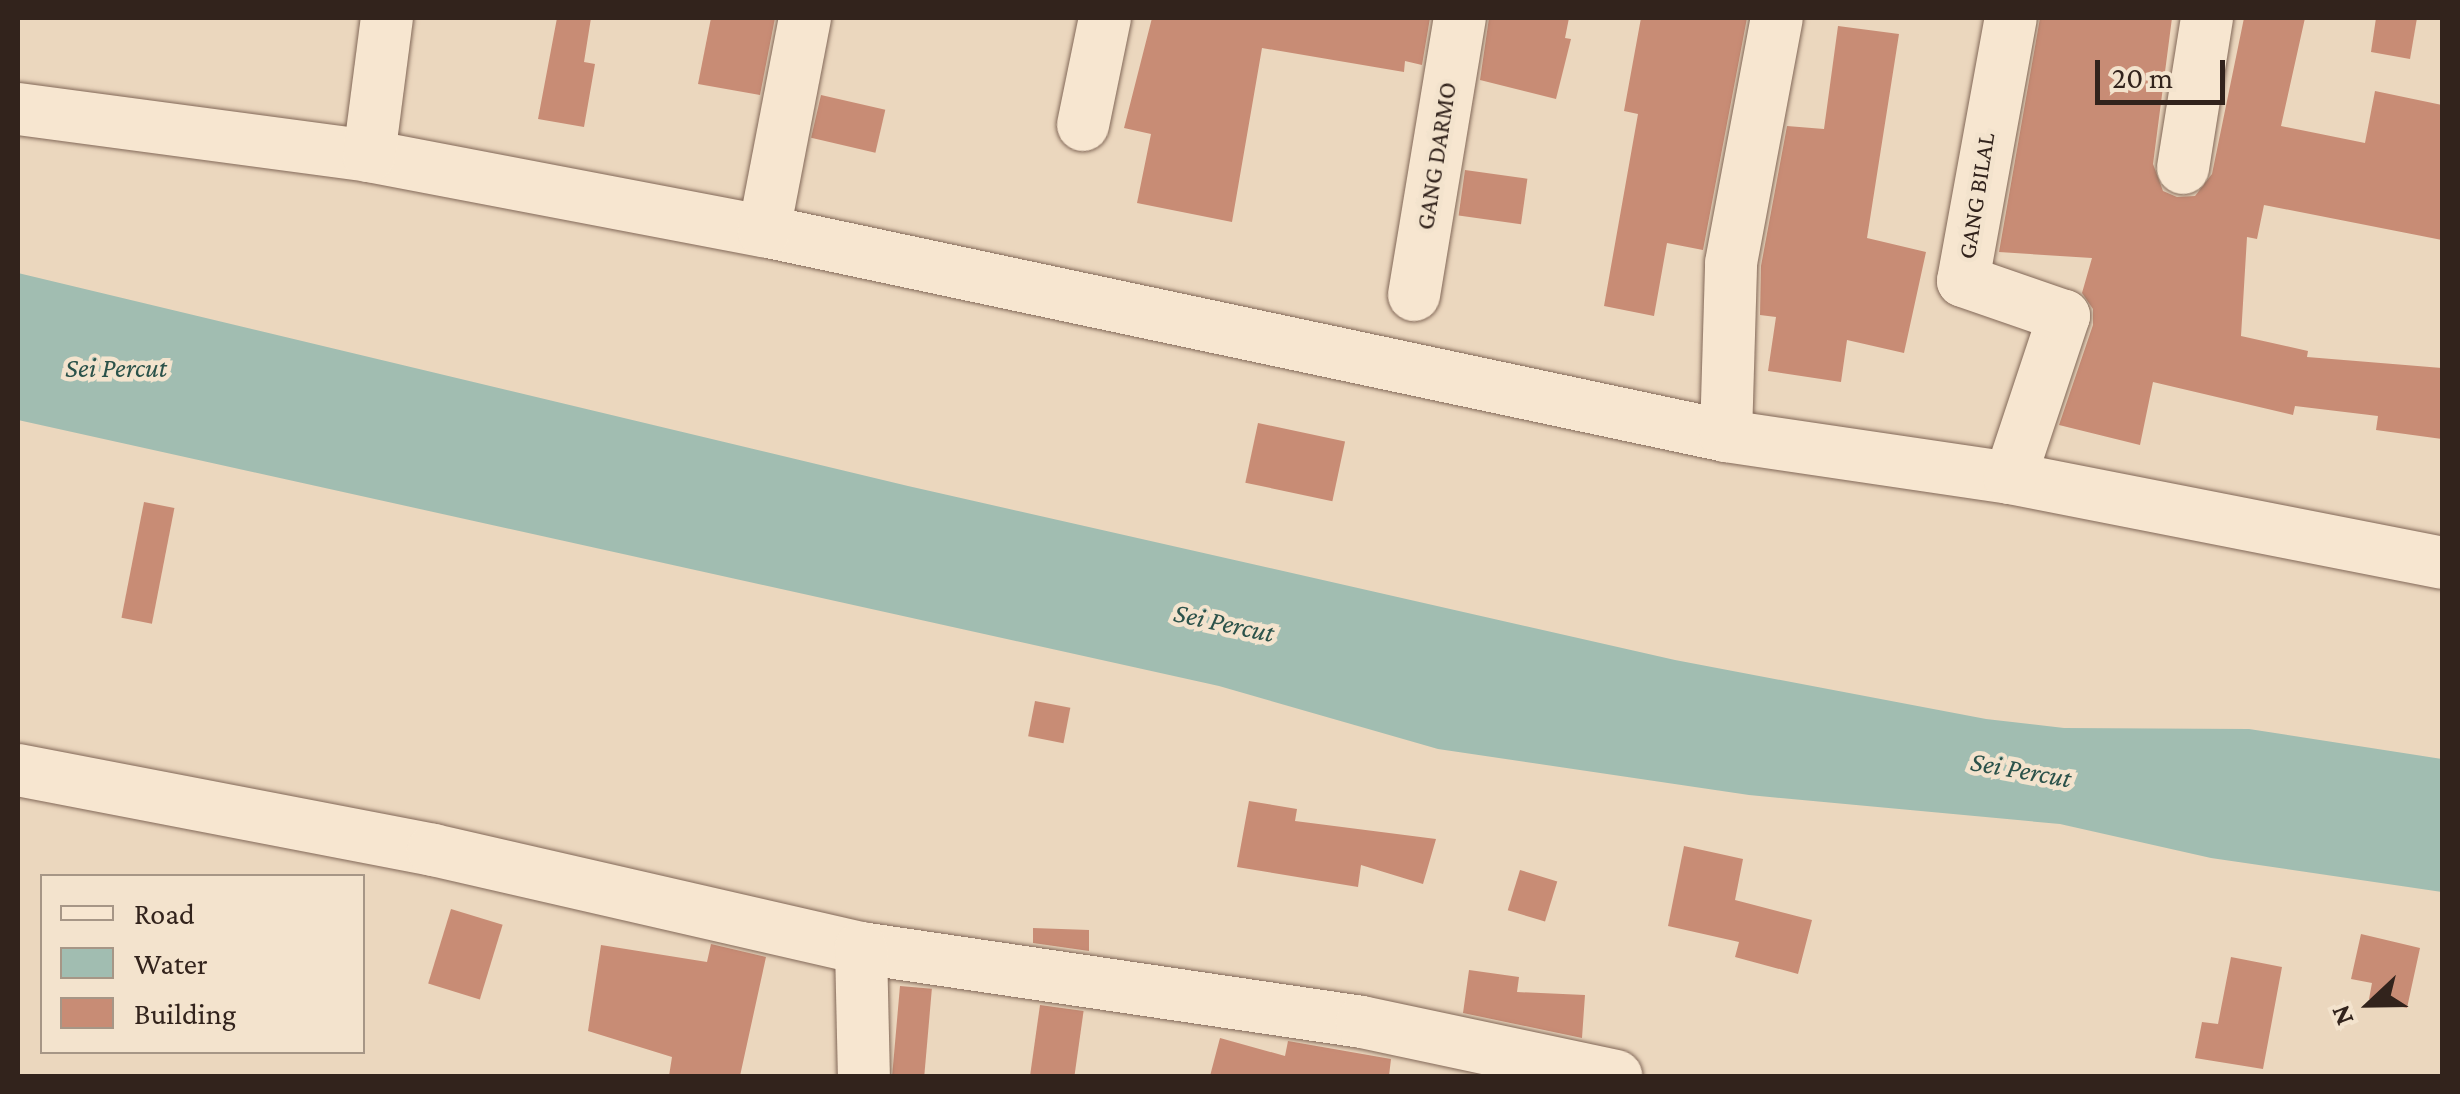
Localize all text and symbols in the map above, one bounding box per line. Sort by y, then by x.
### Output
scale bar [2100,40,2230,102]
text: 20 m [2112,61,2173,94]
street label: GANG DARMO [1411,80,1463,232]
street label: GANG BILAL [1952,131,2002,261]
water label: Sei Percut [65,351,167,385]
water label: Sei Percut [1171,596,1277,650]
water label: Sei Percut [1968,745,2074,795]
legend [40,874,365,1054]
text: Road [134,897,195,930]
text: Water [134,947,208,980]
north arrow [2320,954,2420,1054]
text: Building [134,997,236,1030]
text: N [2324,1001,2360,1030]

